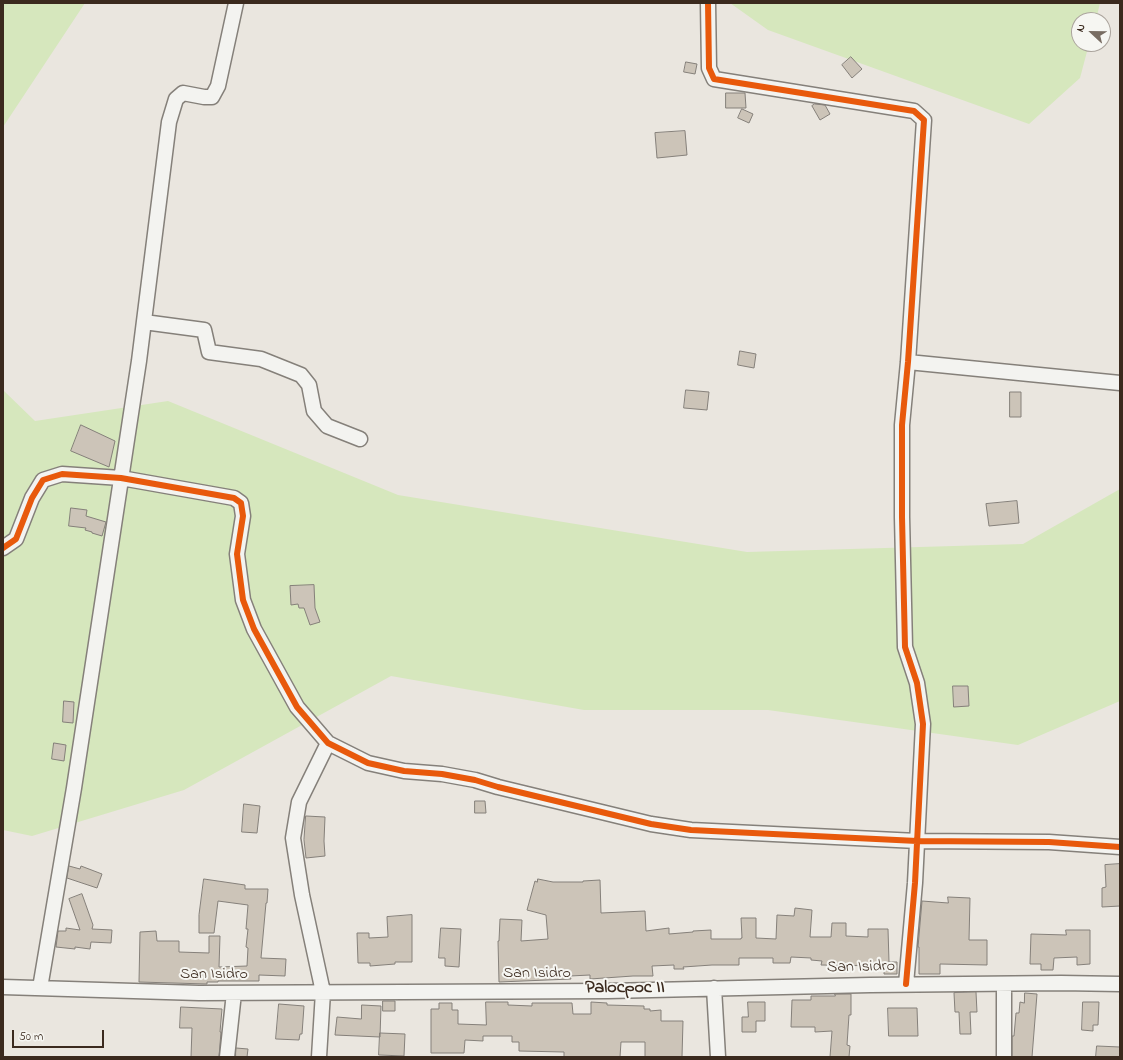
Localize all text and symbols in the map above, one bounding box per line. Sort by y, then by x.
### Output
north arrow [1071,12,1111,52]
text: N [1072,21,1090,34]
street label: San Isidro [827,958,895,978]
street label: San Isidro [503,964,571,984]
street label: San Isidro [180,965,248,985]
district label: Palocpoc II [585,978,665,1000]
scale bar [14,1022,106,1048]
text: 50 m [19,1028,43,1046]

